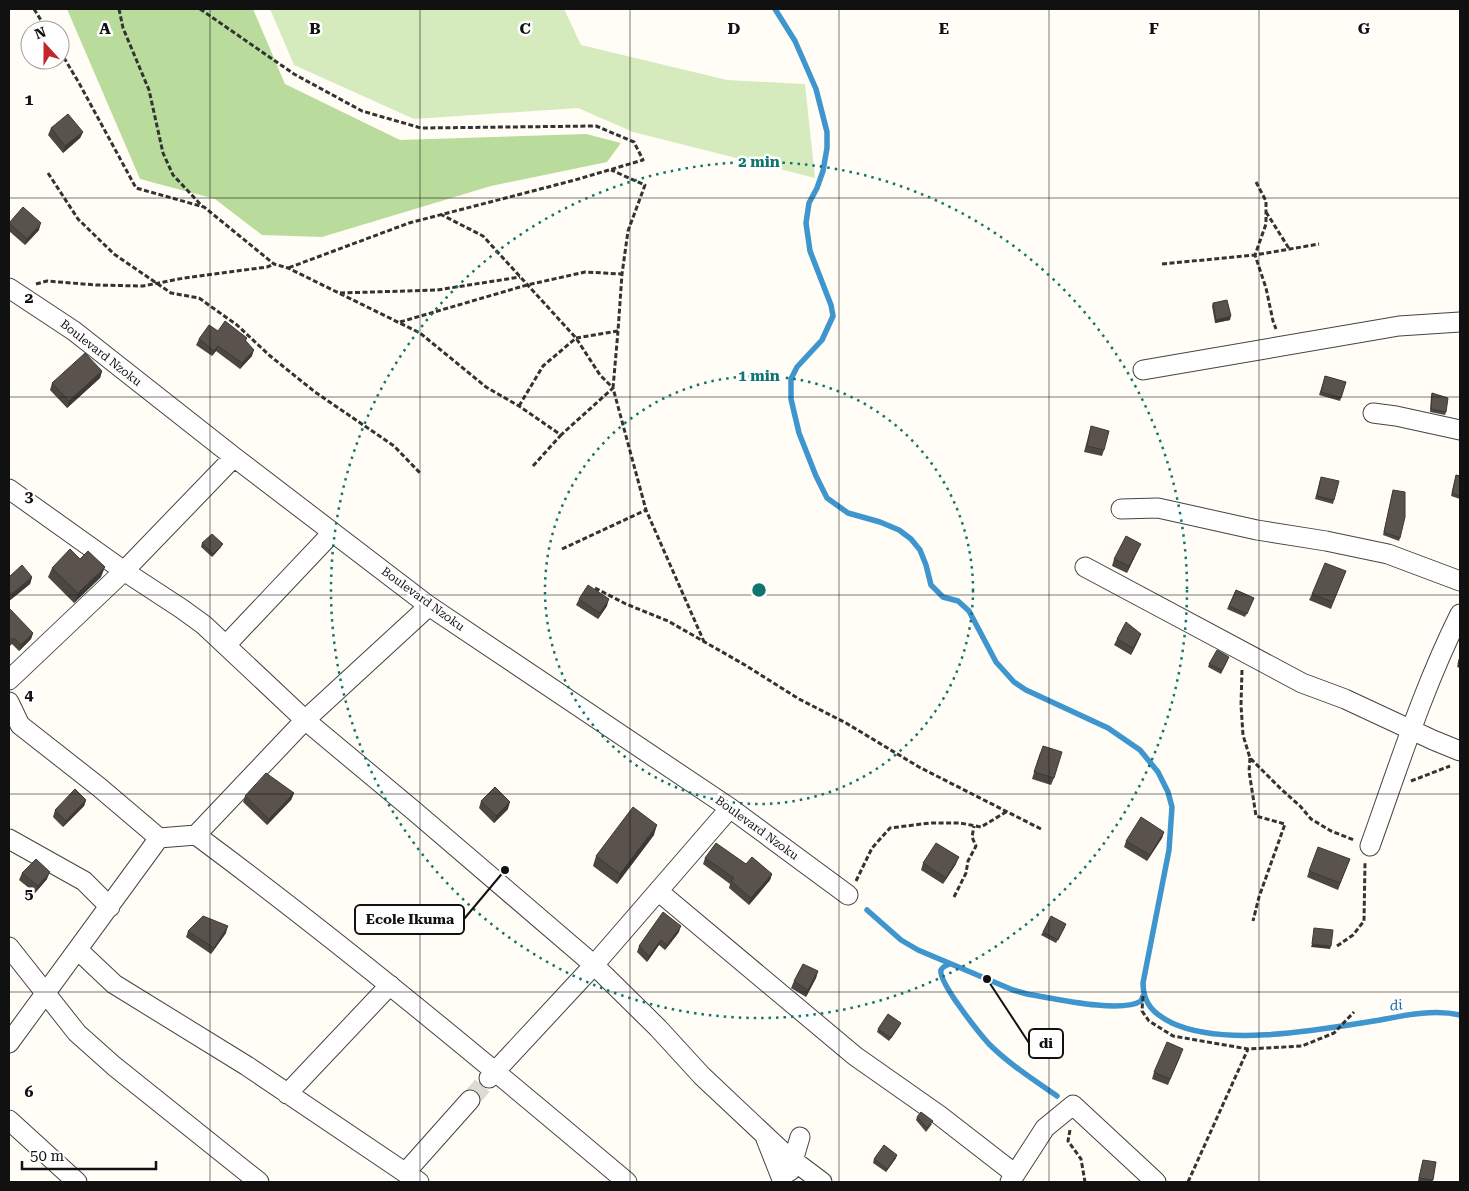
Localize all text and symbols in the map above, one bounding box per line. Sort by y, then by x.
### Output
text: A [99,19,111,38]
text: B [309,19,321,38]
text: C [519,19,531,38]
text: D [728,19,741,38]
text: E [939,19,949,38]
text: F [1149,19,1159,38]
text: G [1358,19,1371,38]
north arrow [20,20,70,70]
text: N [32,23,48,42]
text: 1 [25,90,34,109]
text: 2 min [738,153,780,171]
text: 2 [25,288,34,307]
street label: Boulevard Nzoku [58,317,145,389]
text: 1 min [738,367,780,385]
text: 3 [25,487,34,506]
street label: Boulevard Nzoku [379,564,468,634]
centre of rings [750,581,768,599]
text: 4 [25,685,34,704]
street label: Boulevard Nzoku [713,793,802,863]
text: 5 [25,884,34,903]
callout: Ecole Ikuma [355,905,464,934]
text: Ecole Ikuma [366,911,455,927]
water label: di [1388,996,1404,1014]
callout: di [1029,1029,1063,1058]
text: di [1039,1035,1053,1051]
text: 6 [25,1082,34,1101]
scale bar [22,1138,156,1170]
text: 50 m [30,1147,65,1165]

